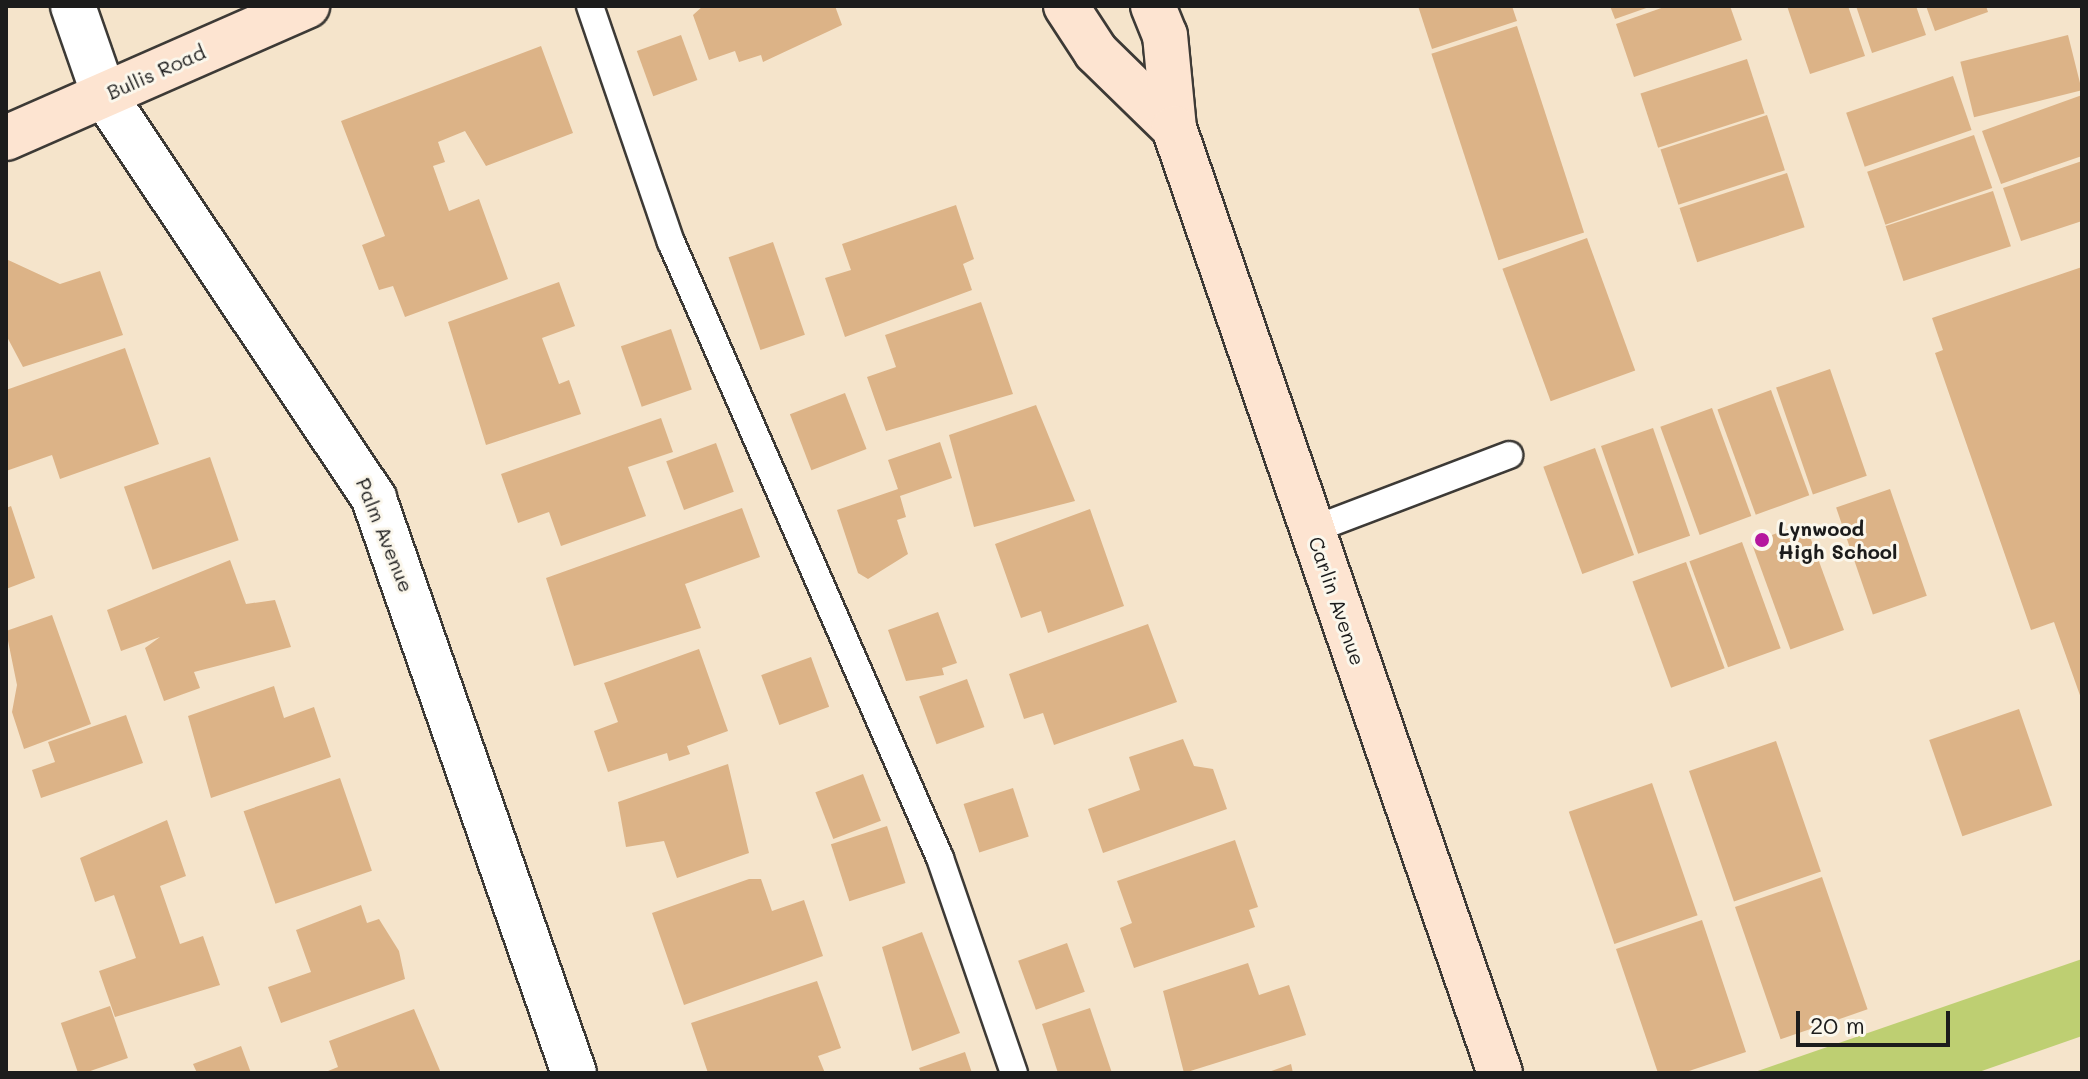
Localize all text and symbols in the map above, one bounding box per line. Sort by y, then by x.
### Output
street label: Bullis Road [103,40,209,104]
street label: Palm Avenue [351,474,419,596]
place label: Lynwood High School [1778,516,1897,563]
marker: Lynwood High School [1753,531,1771,549]
street label: Carlin Avenue [1304,533,1370,669]
scale bar [1800,995,1954,1045]
text: 20 m [1810,1009,1865,1040]

